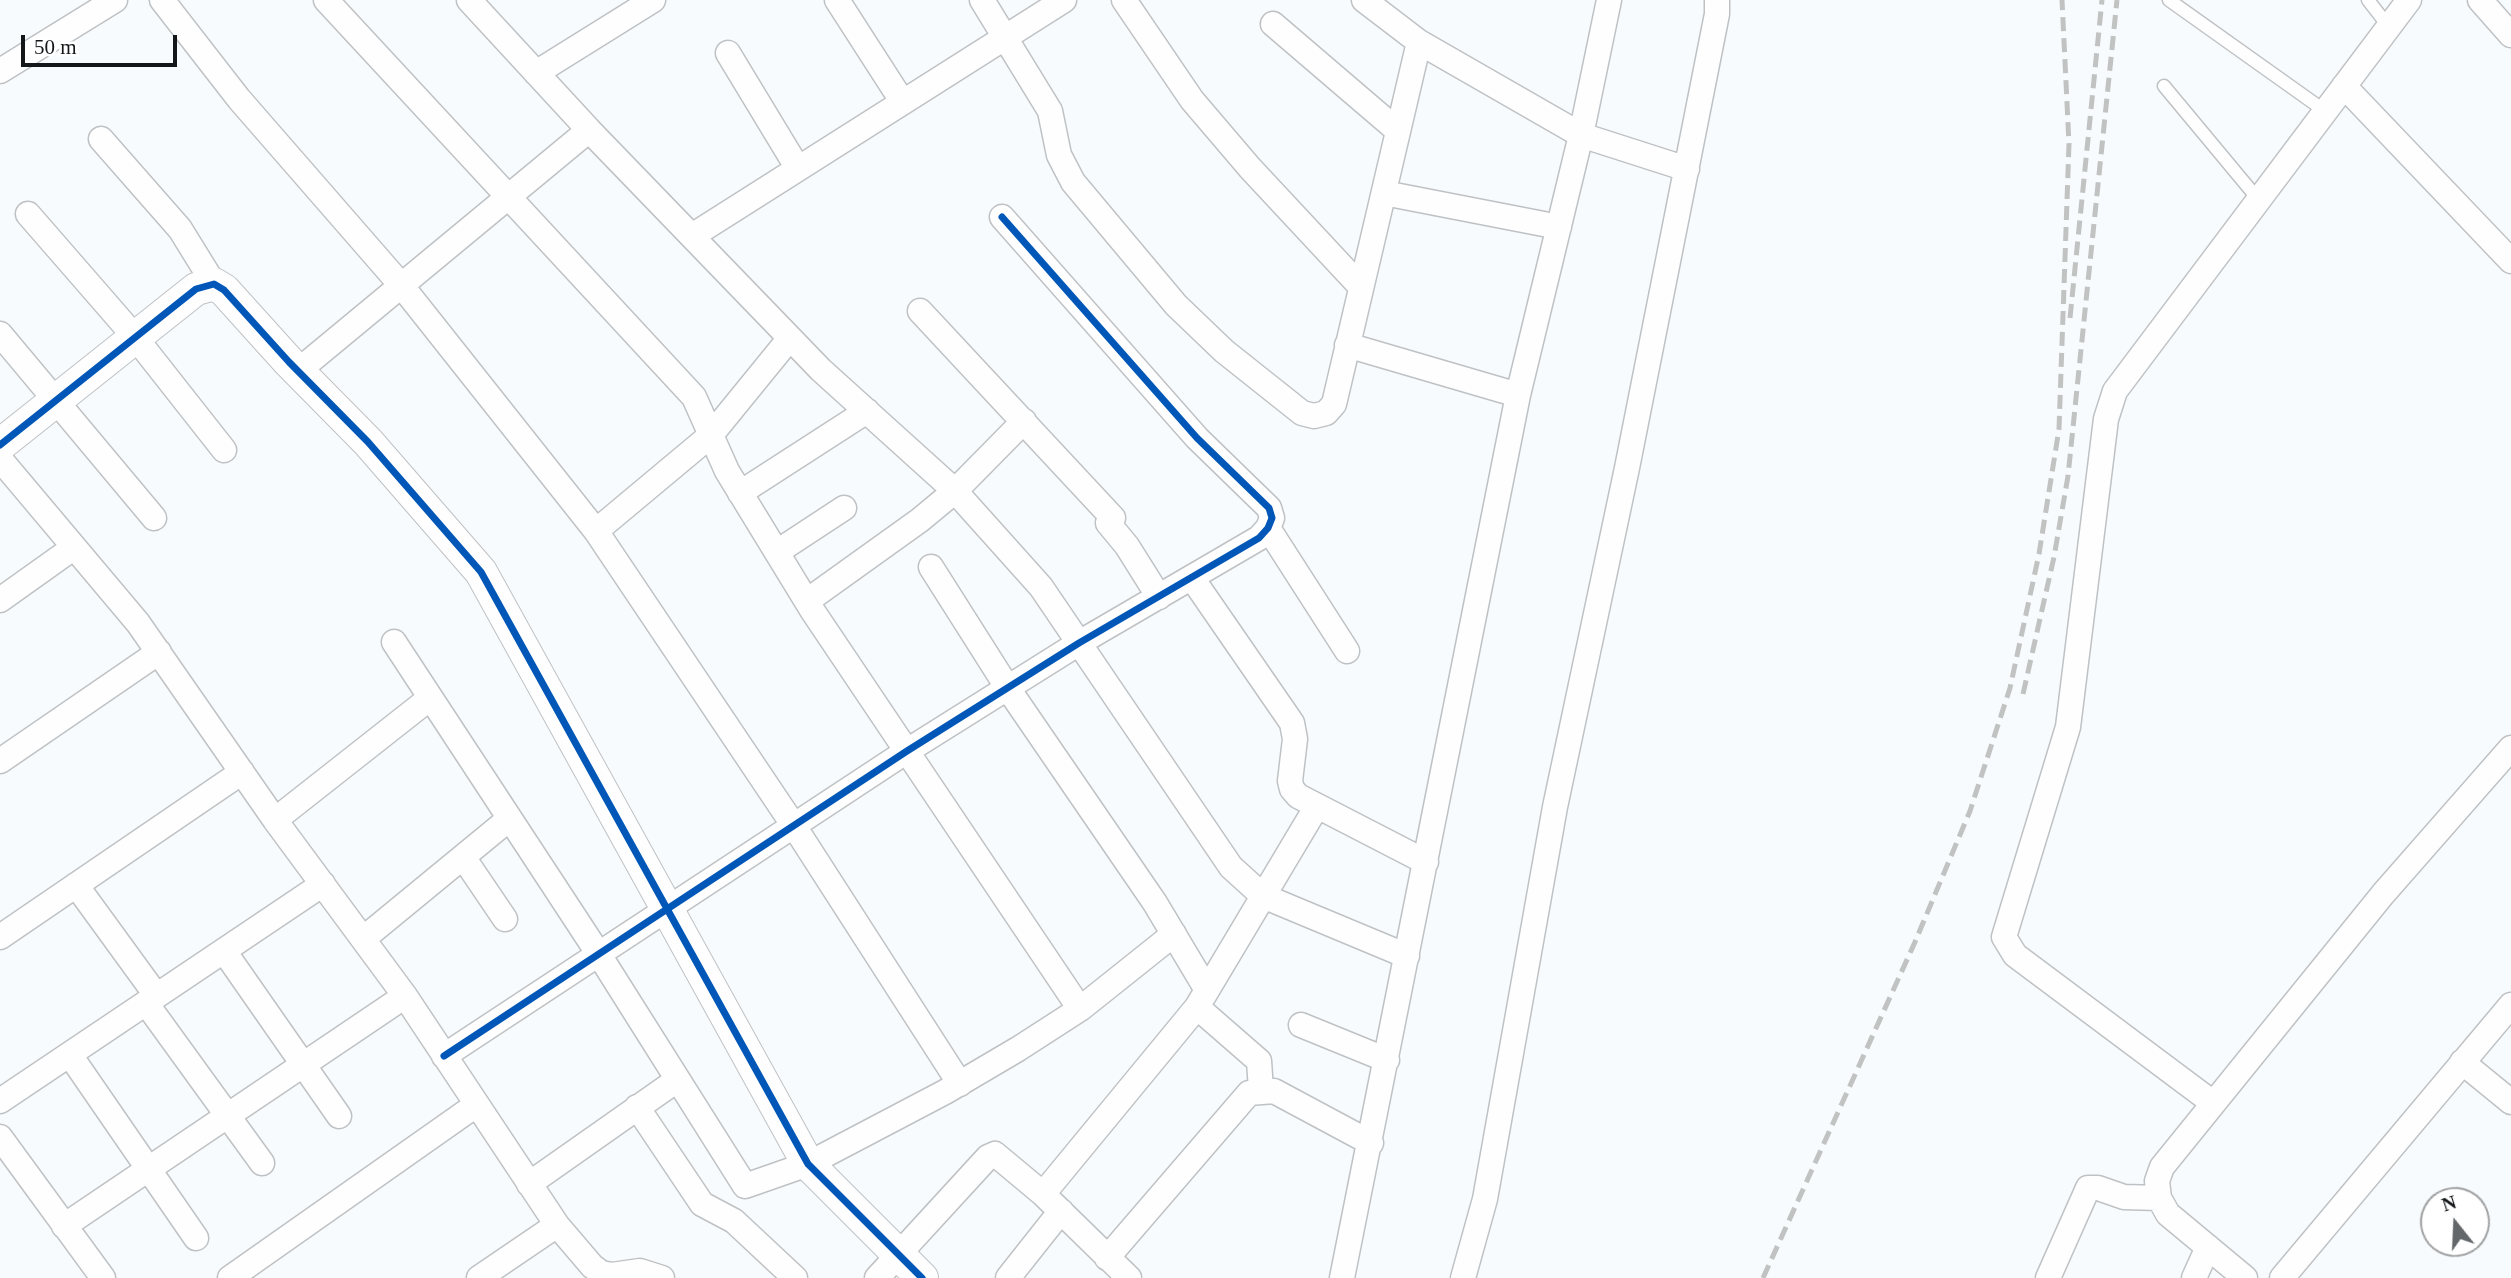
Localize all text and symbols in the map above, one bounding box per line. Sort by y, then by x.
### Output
scale bar [24,21,180,65]
text: 50 m [34,35,77,59]
north arrow [2420,1187,2490,1257]
text: N [2439,1191,2459,1216]

